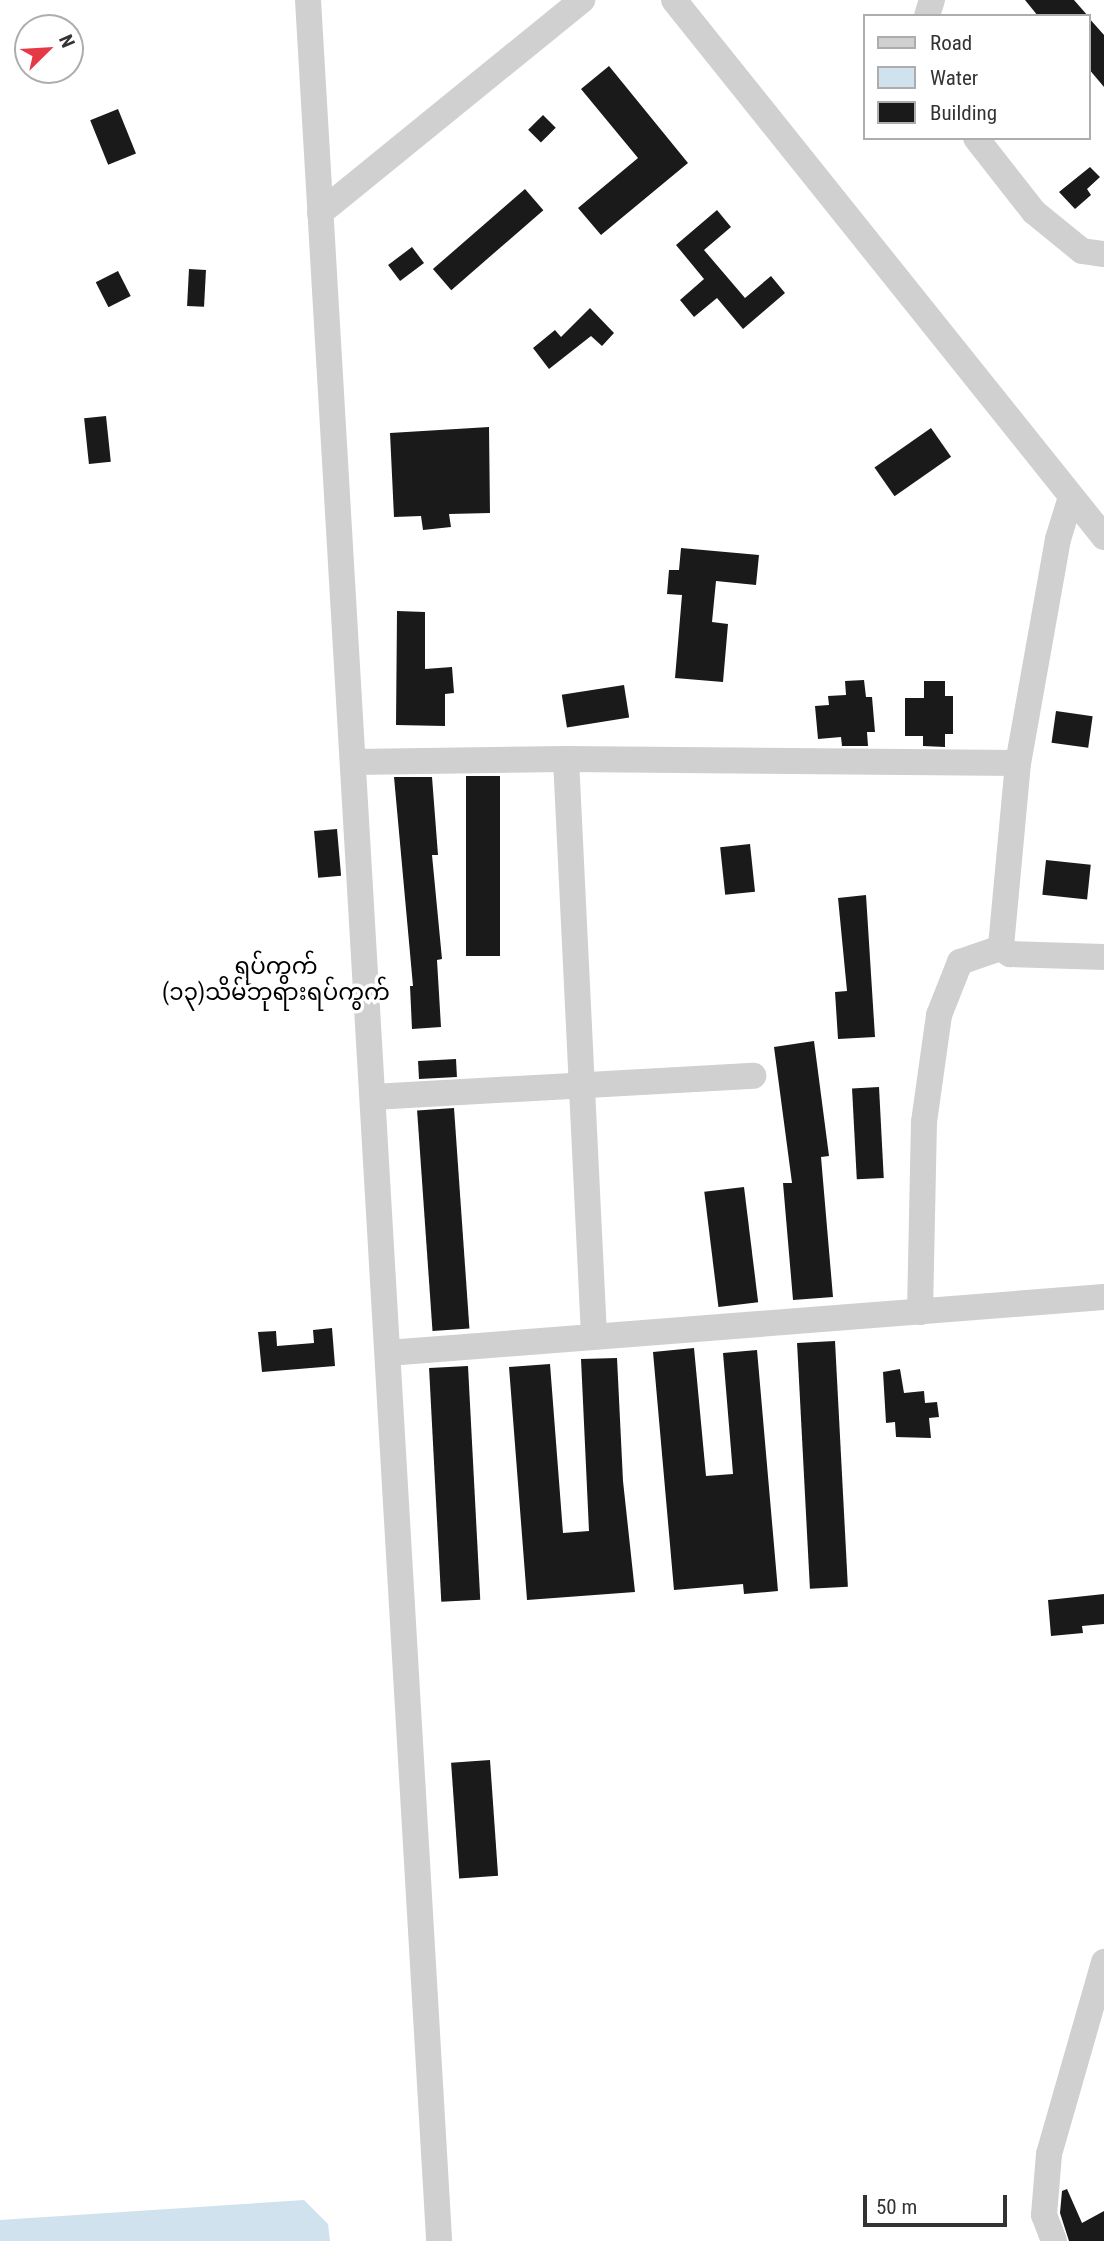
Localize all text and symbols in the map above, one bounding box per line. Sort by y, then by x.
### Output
north arrow [14,14,84,84]
legend [862,14,1090,140]
text: N [54,31,80,51]
text: Road [930,31,972,55]
text: Water [930,66,978,90]
text: Building [930,101,997,125]
district label: ရပ်ကွက် (၁၃)သိမ်ဘုရားရပ်ကွက် [162,953,390,1007]
scale bar [866,2182,1010,2226]
text: 50 m [876,2195,917,2219]

